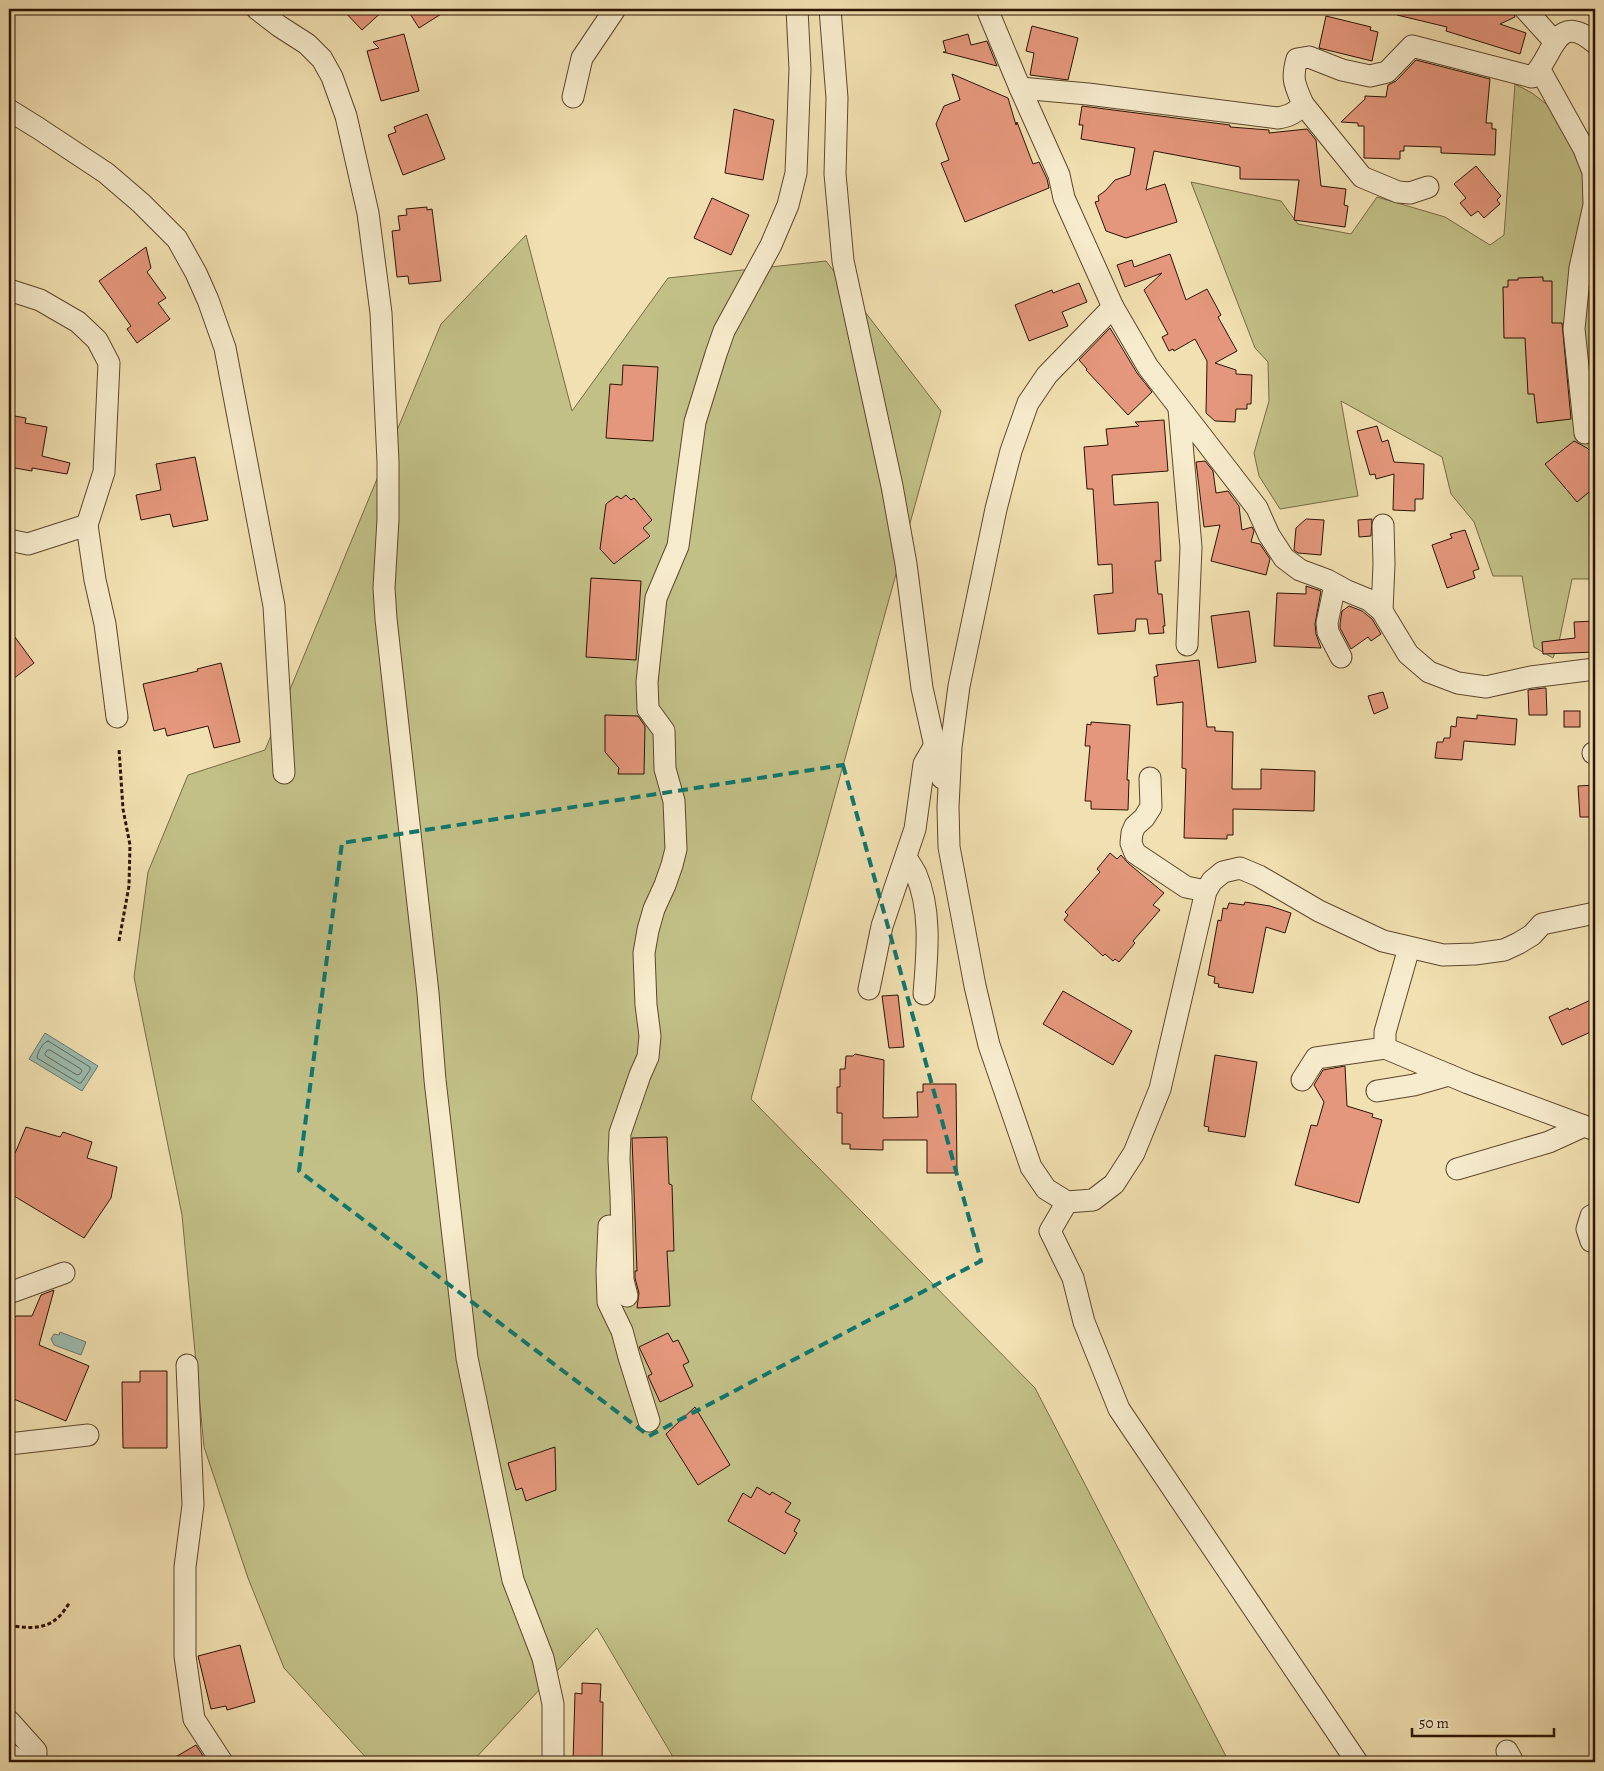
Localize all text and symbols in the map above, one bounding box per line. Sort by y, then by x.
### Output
scale bar [1412,1706,1554,1738]
text: 50 m [1419,1713,1449,1733]

